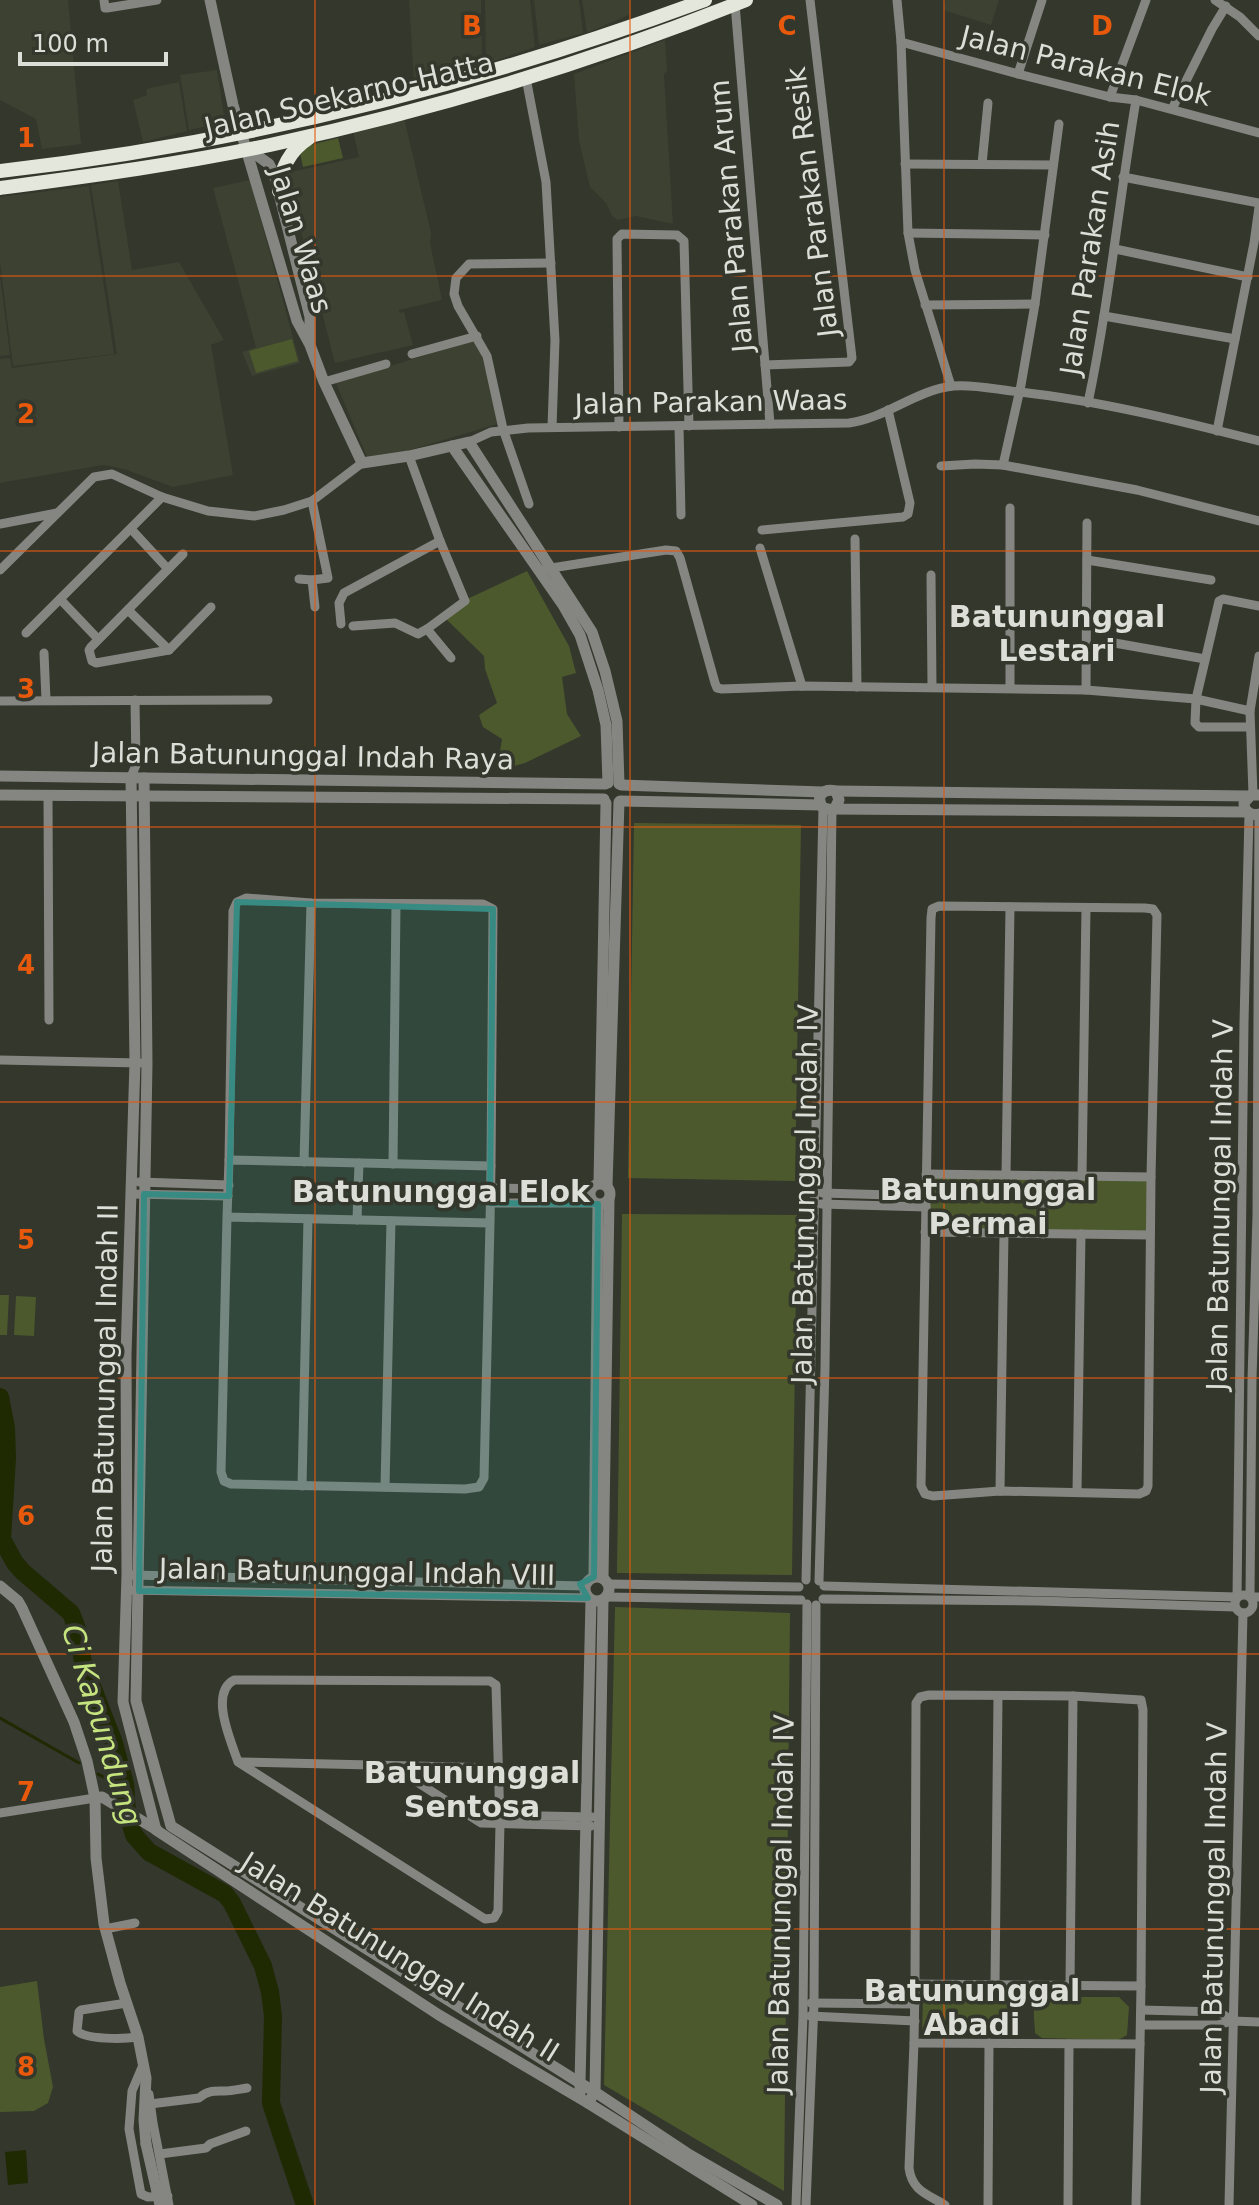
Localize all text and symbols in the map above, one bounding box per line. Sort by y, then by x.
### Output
text: B [462,11,482,41]
text: C [777,11,797,41]
text: D [1091,11,1113,41]
scale bar [20,16,166,66]
street label: Jalan Parakan Elok [955,18,1215,113]
text: 100 m [32,30,109,58]
street label: Jalan Soekarno-Hatta [199,46,497,145]
street label: Jalan Parakan Resik [779,64,845,341]
street label: Jalan Parakan Arum [703,78,760,356]
street label: Jalan Parakan Asih [1053,118,1126,380]
text: 1 [17,123,35,153]
street label: Jalan Waas [262,161,339,317]
street label: Jalan Parakan Waas [572,383,848,421]
text: 2 [17,399,35,429]
district label: Batununggal Lestari [949,599,1165,668]
text: 3 [17,674,35,704]
street label: Jalan Batununggal Indah Raya [90,736,514,776]
text: 4 [17,950,35,980]
street label: Jalan Batununggal Indah IV [785,1004,825,1386]
street label: Jalan Batununggal Indah V [1200,1019,1240,1393]
district label: Batununggal Permai [880,1172,1096,1241]
district label: Batununggal Elok [292,1174,591,1209]
street label: Jalan Batununggal Indah II [85,1203,125,1575]
text: 5 [17,1225,35,1255]
text: 6 [17,1501,35,1531]
street label: Jalan Batununggal Indah VIII [157,1552,555,1592]
water label: Ci Kapundung [55,1620,149,1830]
street label: Jalan Batununggal Indah IV [761,1714,801,2096]
street label: Jalan Batununggal Indah V [1194,1722,1234,2096]
district label: Batununggal Sentosa [364,1755,580,1824]
text: 7 [17,1777,35,1807]
street label: Jalan Batununggal Indah II [233,1844,565,2069]
district label: Batununggal Abadi [864,1973,1080,2042]
text: 8 [17,2052,35,2082]

